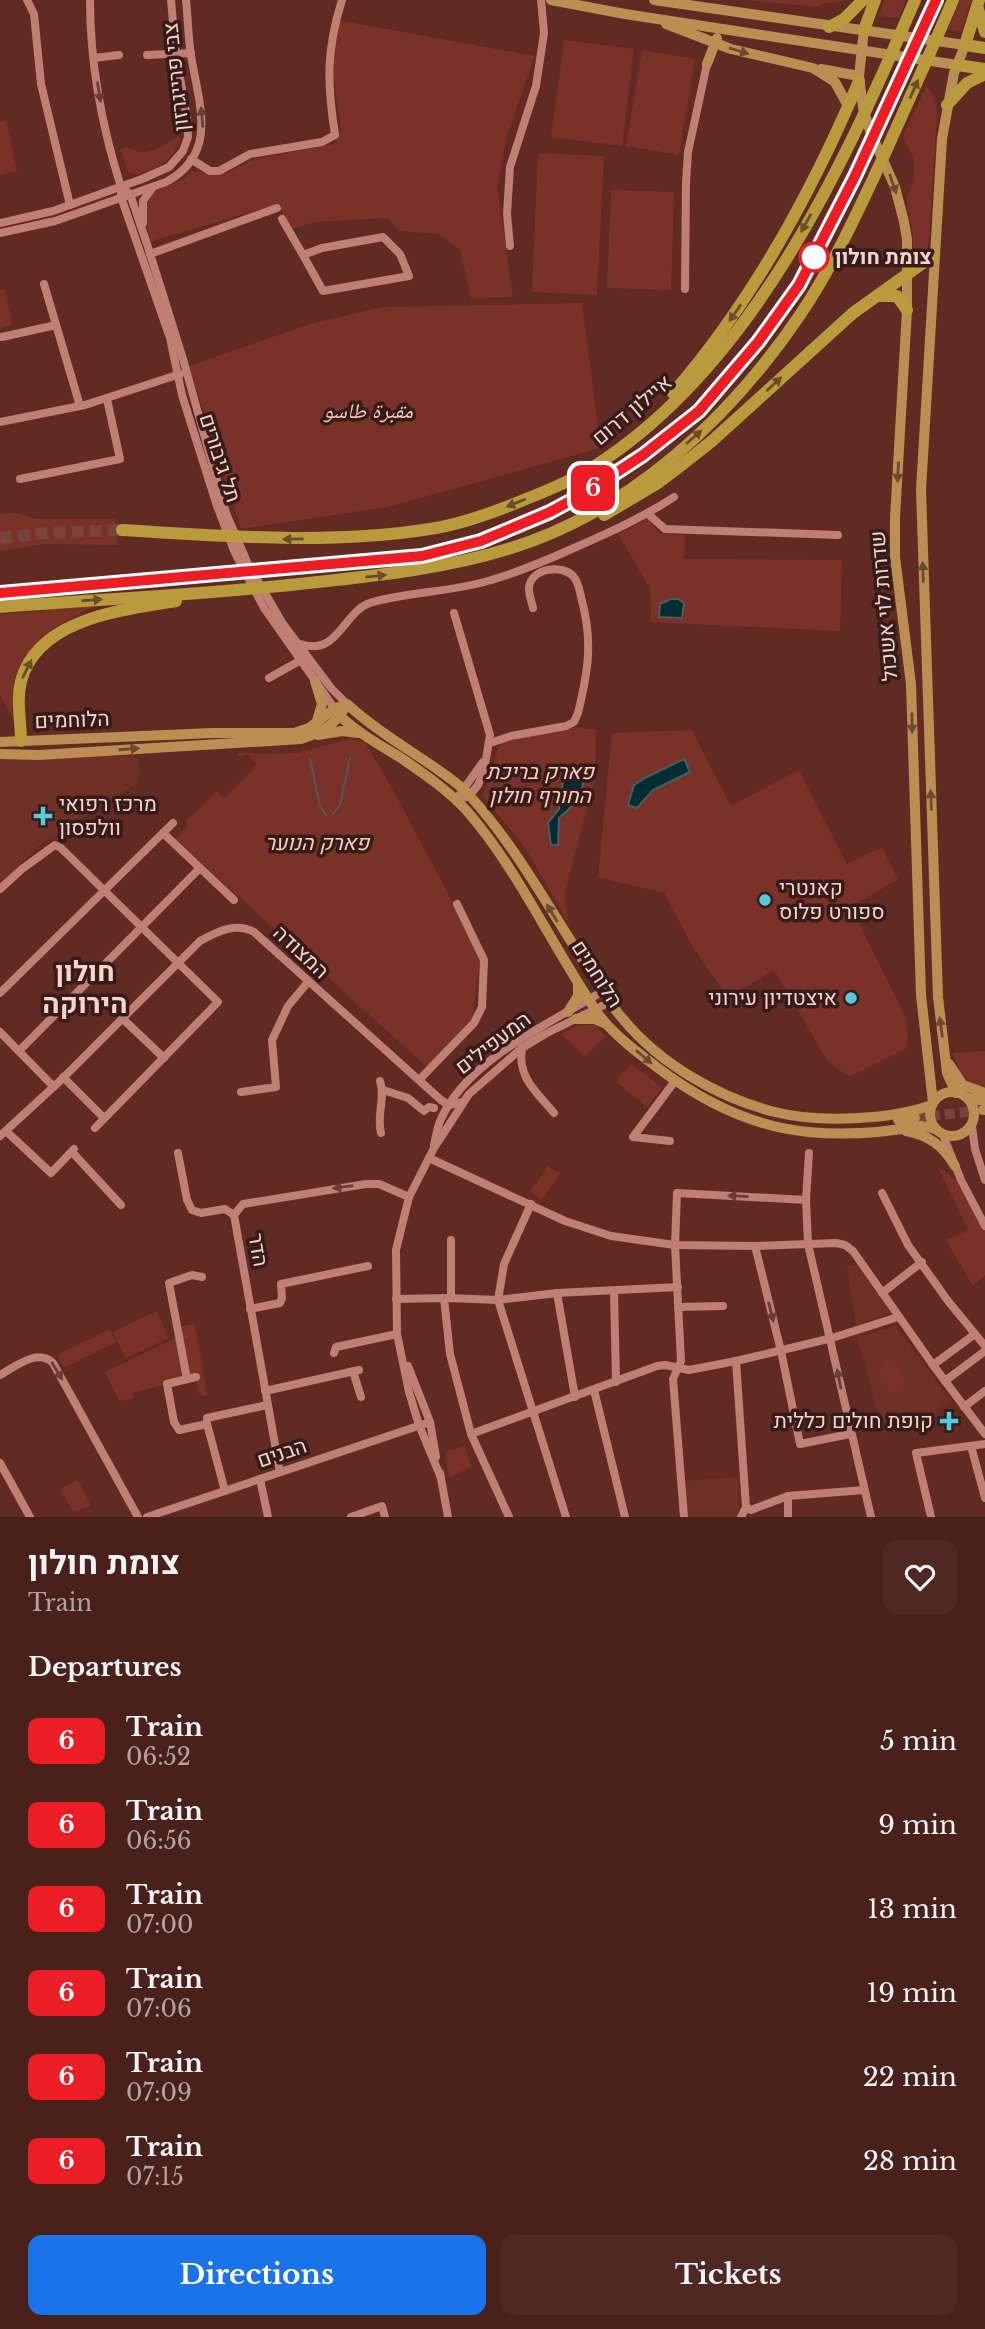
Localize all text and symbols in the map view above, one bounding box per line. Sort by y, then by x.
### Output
street label: צבי פרייגרזון [157,21,195,133]
one-way arrow [729,47,750,57]
one-way arrow [909,79,920,100]
one-way arrow [94,81,105,103]
one-way arrow [196,106,207,128]
one-way arrow [888,174,899,195]
one-way arrow [800,213,812,233]
marker: צומת חולון [799,242,829,272]
place label: צומת חולון [835,244,932,270]
one-way arrow [728,304,742,322]
street label: איילון דרום [587,369,677,451]
one-way arrow [765,376,783,392]
park label: مقبرة طاسو [322,398,413,424]
street label: תל גיבורים [193,410,247,506]
one-way arrow [685,430,702,446]
one-way arrow [893,461,904,483]
line badge: 6 [570,465,616,511]
text: 6 [585,473,601,502]
one-way arrow [505,498,526,509]
street label: שדרות לוי אשכול [864,530,904,682]
one-way arrow [282,533,304,545]
one-way arrow [917,561,928,583]
one-way arrow [365,570,387,581]
one-way arrow [82,594,104,605]
one-way arrow [21,659,33,679]
street label: הלוחמים [34,706,110,734]
one-way arrow [907,712,918,734]
one-way arrow [118,743,140,754]
park label: פארק בריכת החורף חולון [486,759,596,809]
one-way arrow [925,788,936,810]
place label: מרכז רפואי וולפסון [59,791,157,841]
marker: מרכז רפואי וולפסון [33,806,53,826]
park label: פארק הנוער [265,830,371,856]
place label: קאנטרי ספורט פלוס [779,875,885,925]
marker: קאנטרי ספורט פלוס [757,892,773,908]
one-way arrow [546,903,559,923]
street label: המצודה [268,920,334,984]
street label: הלוחמים [566,935,628,1013]
district label: חולון הירוקה [42,954,128,1021]
place label: איצטדיון עירוני [708,985,837,1011]
marker: איצטדיון עירוני [843,990,859,1006]
street label: המעפילים [450,1006,536,1080]
one-way arrow [935,1016,946,1038]
one-way arrow [635,1049,653,1065]
one-way arrow [332,1182,354,1193]
one-way arrow [727,1190,749,1201]
street label: הדר [242,1231,274,1269]
one-way arrow [766,1301,777,1323]
one-way arrow [50,1361,63,1381]
one-way arrow [834,1368,845,1390]
place label: קופת חולים כללית [774,1408,933,1434]
marker: קופת חולים כללית [939,1411,959,1431]
street label: הבנים [254,1432,310,1474]
button: heart [883,1540,957,1614]
text: צומת חולון [28,1542,180,1583]
text: Train [28,1589,92,1617]
text: Departures [28,1651,182,1683]
text: Train [126,1711,203,1743]
text: 5 min [880,1725,957,1757]
text: 6 [58,1726,75,1755]
text: 06:52 [126,1743,191,1771]
text: Train [126,1795,203,1827]
text: 9 min [878,1809,957,1841]
text: 6 [58,1810,75,1839]
text: 06:56 [126,1827,192,1855]
text: Train [126,1879,203,1911]
text: 13 min [867,1893,957,1925]
text: 6 [58,1894,75,1923]
text: 07:00 [126,1911,193,1939]
text: Train [126,1963,203,1995]
text: 19 min [867,1977,957,2009]
text: 6 [58,1978,75,2007]
text: 07:06 [126,1995,192,2023]
text: Train [126,2047,203,2079]
text: 22 min [863,2061,957,2093]
text: 6 [58,2062,75,2091]
text: 07:09 [126,2079,192,2107]
text: Train [126,2131,203,2163]
text: 28 min [863,2145,957,2177]
text: 6 [58,2146,75,2175]
text: 07:15 [126,2163,184,2191]
button: Directions [28,2235,486,2315]
button: Tickets [500,2235,957,2315]

